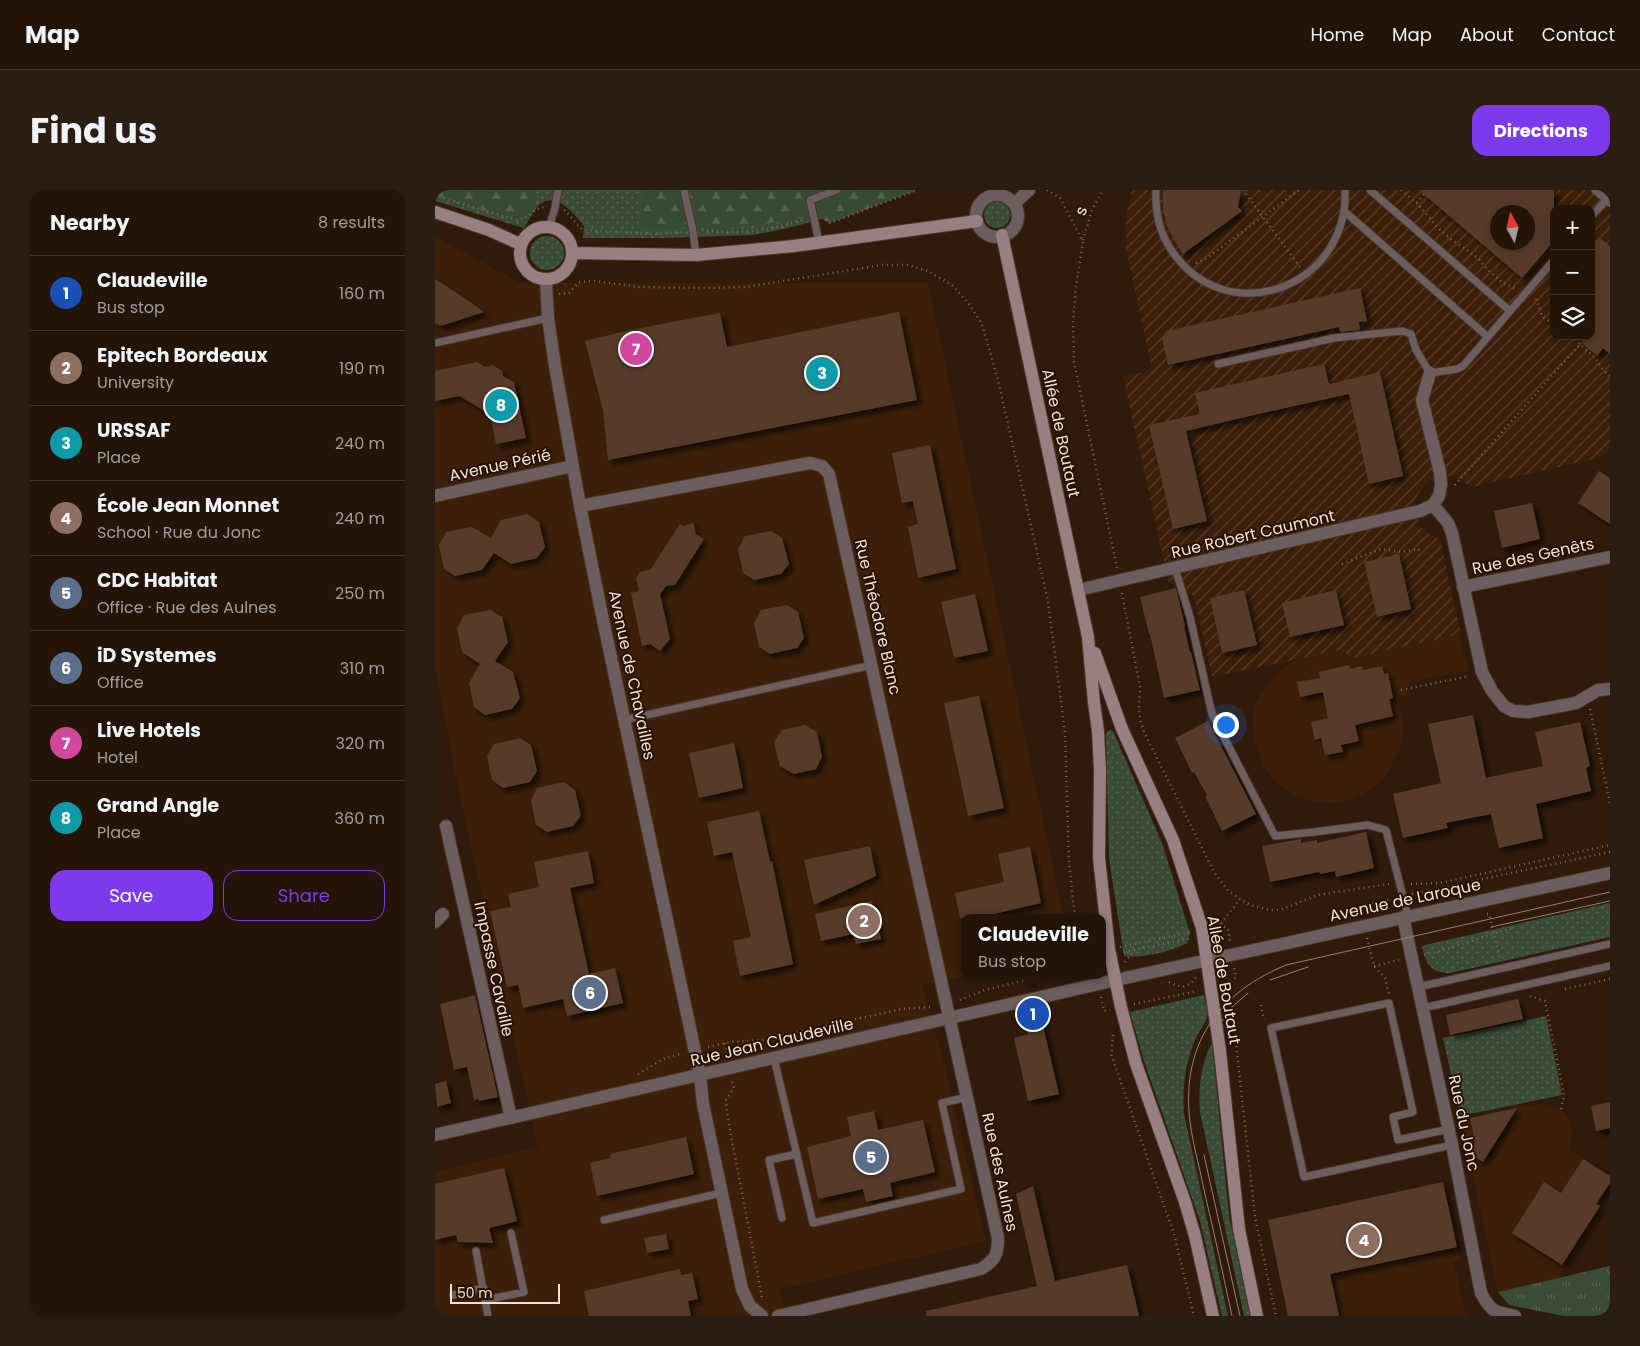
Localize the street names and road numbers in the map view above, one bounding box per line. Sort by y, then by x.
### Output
street label: s [1069,203,1093,219]
street label: Allée de Boutaut [1036,367,1086,500]
street label: Avenue Périé [447,443,553,487]
street label: Rue Robert Caumont [1169,504,1337,564]
street label: Rue des Genêts [1470,532,1596,580]
street label: Rue Théodore Blanc [849,537,907,697]
street label: Avenue de Chavailles [603,588,661,762]
street label: Avenue de Laroque [1327,873,1483,927]
street label: Impasse Cavaille [468,899,520,1039]
street label: Allée de Boutaut [1201,914,1247,1047]
street label: Rue Jean Claudeville [688,1012,856,1072]
street label: Rue du Jonc [1443,1073,1486,1174]
street label: Rue des Aulnes [976,1110,1024,1234]

